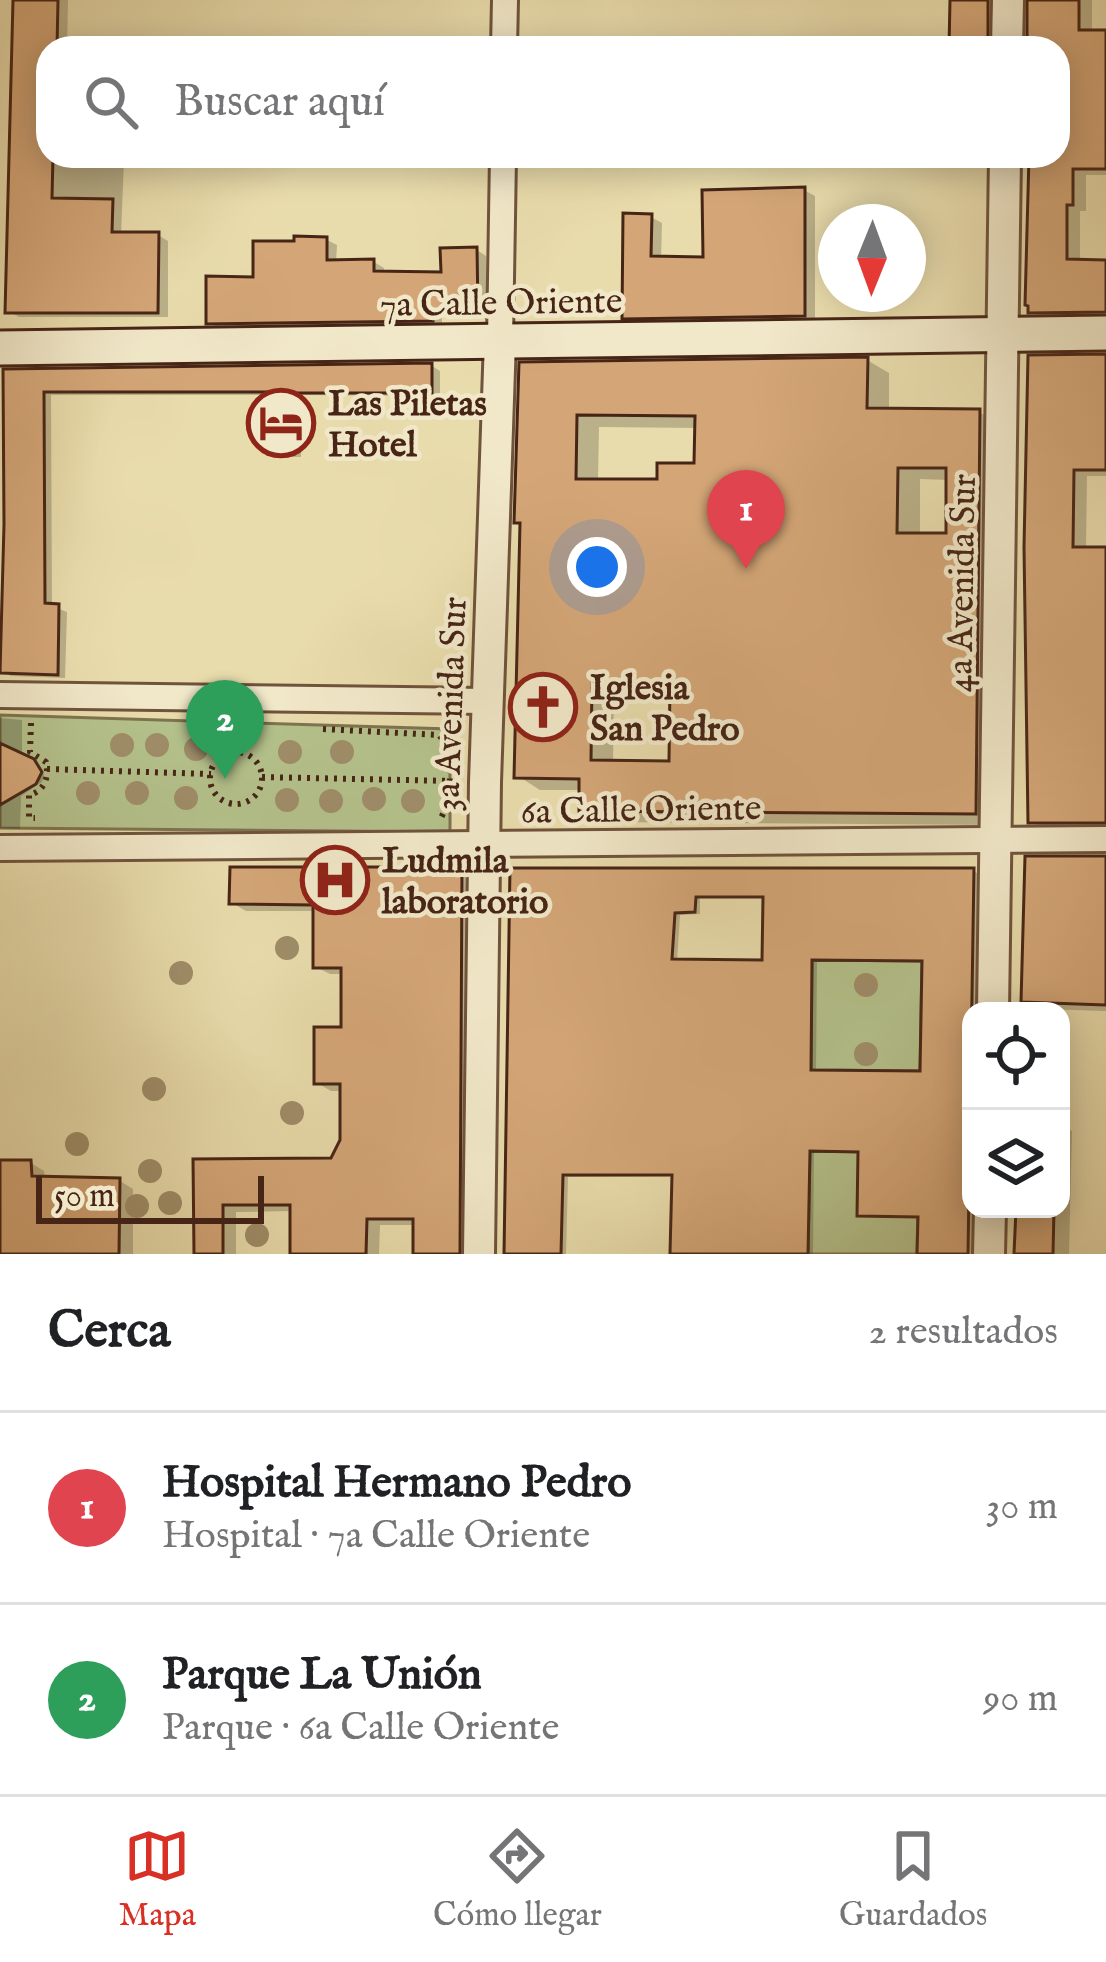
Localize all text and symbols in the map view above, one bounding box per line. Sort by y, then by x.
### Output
search box [36,36,1070,168]
icon: search [78,69,144,135]
text: Buscar aquí [174,74,385,131]
north arrow [818,204,926,312]
street label: 7a Calle Oriente [379,279,623,329]
place label: Las Piletas Hotel [328,382,487,469]
hotel icon: Las Piletas Hotel [246,388,316,458]
pin: 1 [707,470,785,569]
street label: 4a Avenida Sur [938,473,988,693]
your location [567,537,627,597]
street label: 3a Avenida Sur [425,596,479,812]
place label: Iglesia San Pedro [590,666,740,753]
church icon: Iglesia San Pedro [508,672,578,742]
pin: 2 [186,680,264,779]
street label: 6a Calle Oriente [520,786,762,836]
place label: Ludmila laboratorio [381,839,548,926]
hospital icon: Ludmila laboratorio [300,845,370,915]
map controls [962,1002,1070,1218]
button: locate [962,1002,1070,1110]
button: layers [962,1110,1070,1218]
scale bar [36,1170,264,1223]
text: 50 m [54,1176,115,1218]
text: Cerca [48,1300,171,1365]
text: 2 resultados [869,1308,1058,1357]
text: Hospital Hermano Pedro [162,1455,632,1512]
text: 1 [80,1483,94,1532]
text: 30 m [986,1483,1058,1532]
text: Hospital · 7a Calle Oriente [162,1512,590,1561]
text: Parque La Unión [162,1647,482,1704]
text: 2 [78,1675,96,1724]
text: 90 m [983,1675,1058,1724]
text: Parque · 6a Calle Oriente [162,1704,559,1753]
tab: Mapa [118,1823,196,1937]
tab: Cómo llegar [433,1823,602,1937]
tab: Guardados [839,1823,987,1937]

